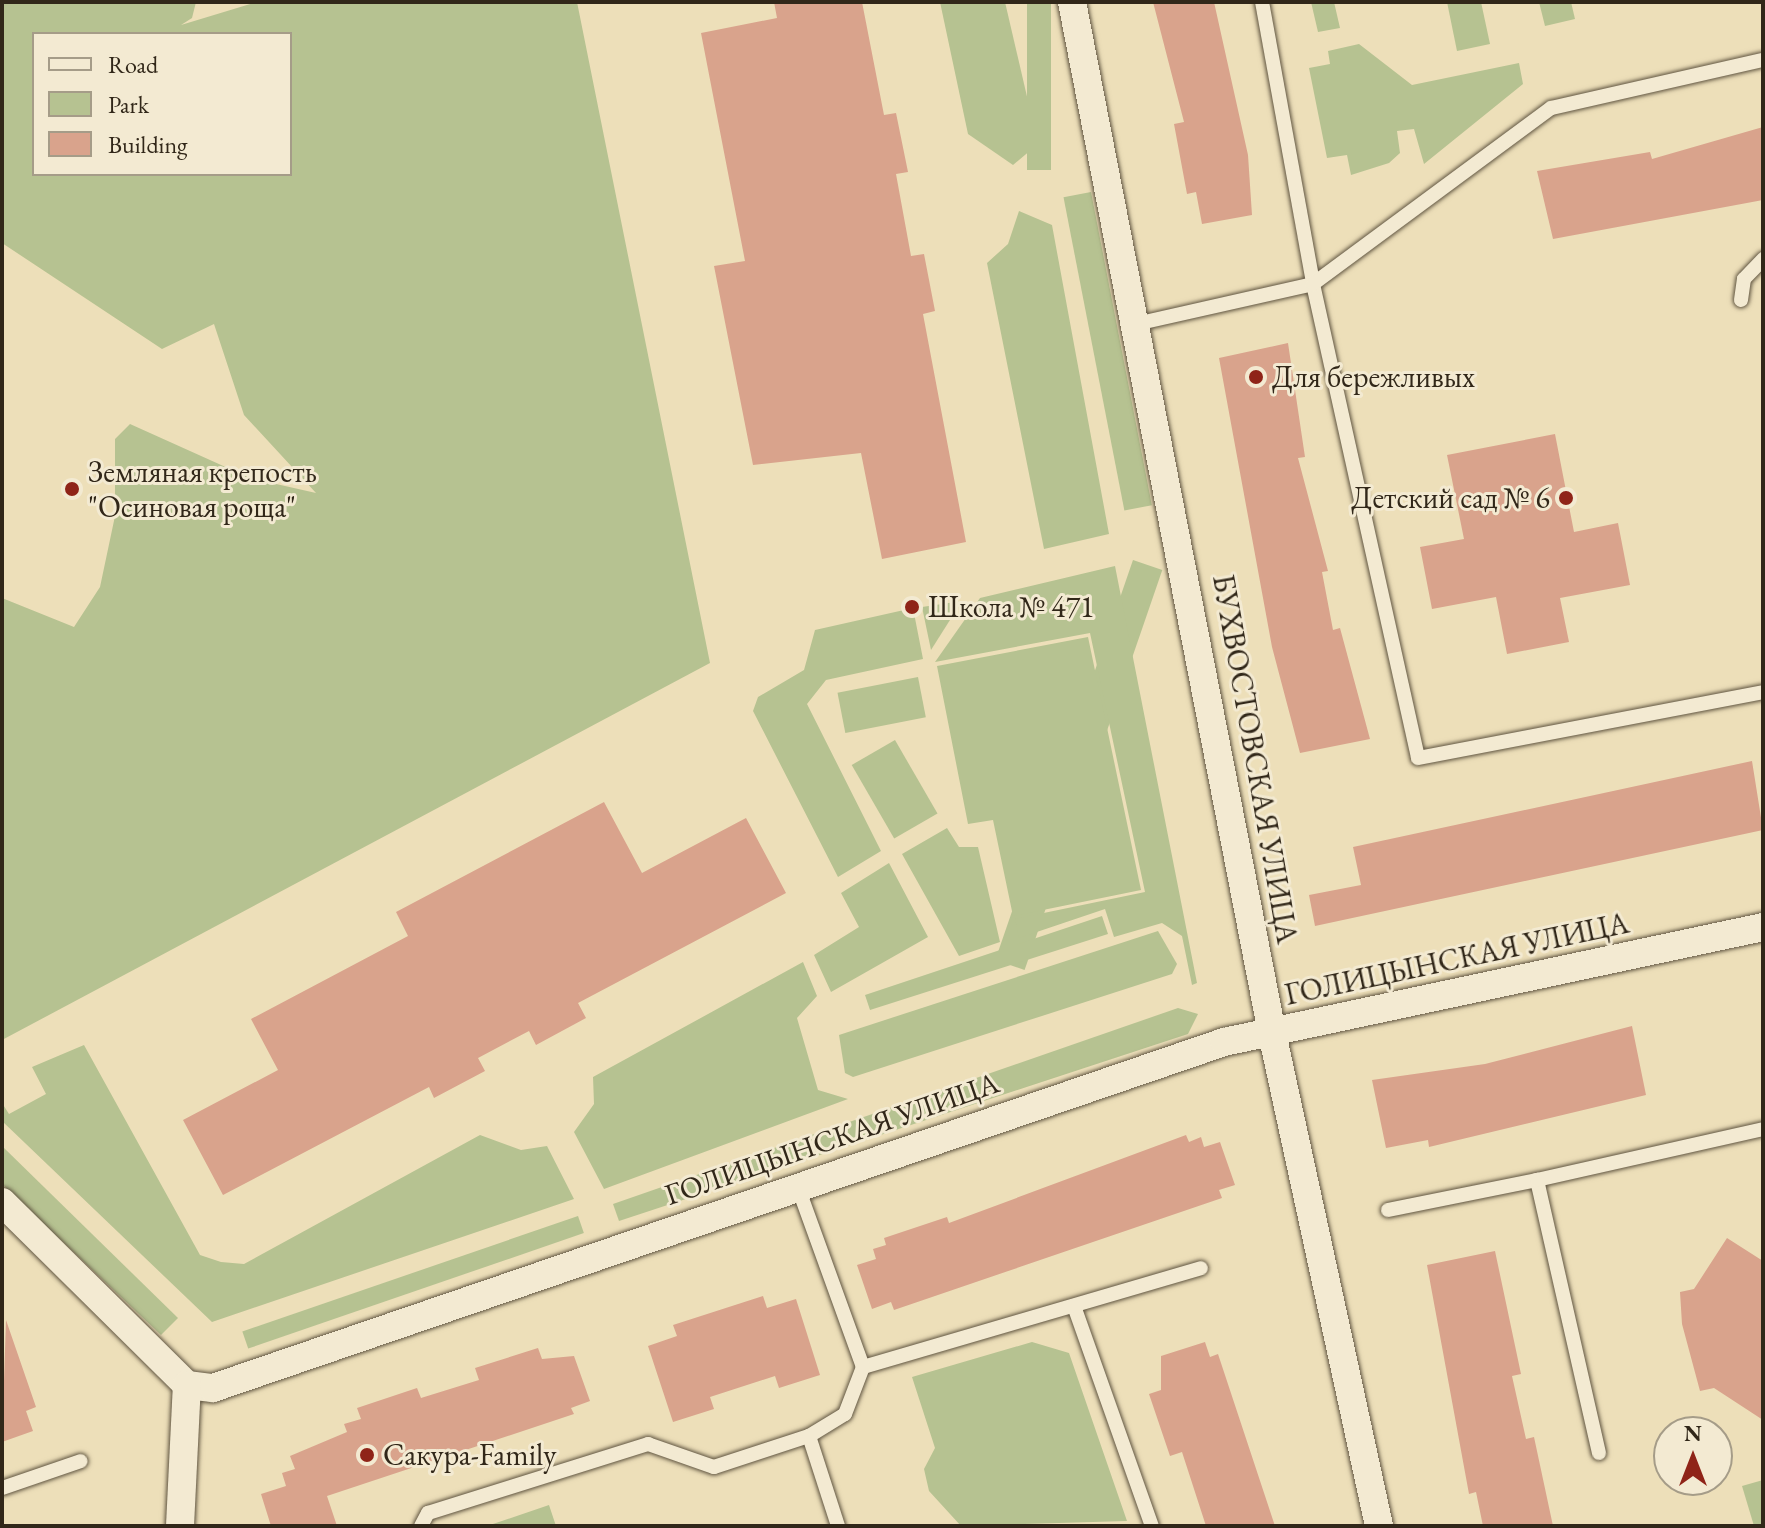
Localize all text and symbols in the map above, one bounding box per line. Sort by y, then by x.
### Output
legend [32,32,292,176]
text: Road [108,49,158,80]
text: Park [108,89,149,120]
text: Building [108,129,188,160]
place label: Для бережливых [1272,359,1475,395]
marker: Для бережливых [1247,368,1265,386]
place label: Земляная крепость "Осиновая роща" [88,454,317,524]
marker: Земляная крепость "Осиновая роща" [63,480,81,498]
place label: Детский сад № 6 [1351,480,1550,516]
marker: Детский сад № 6 [1557,489,1575,507]
street label: БУХВОСТОВСКАЯ УЛИЦА [1205,572,1305,946]
place label: Школа № 471 [928,589,1094,625]
marker: Школа № 471 [903,598,921,616]
street label: ГОЛИЦЫНСКАЯ УЛИЦА [1282,905,1632,1013]
street label: ГОЛИЦЫНСКАЯ УЛИЦА [660,1065,1004,1213]
north arrow [1653,1416,1733,1496]
text: N [1684,1419,1702,1448]
place label: Сакура-Family [383,1437,556,1473]
marker: Сакура-Family [358,1446,376,1464]

